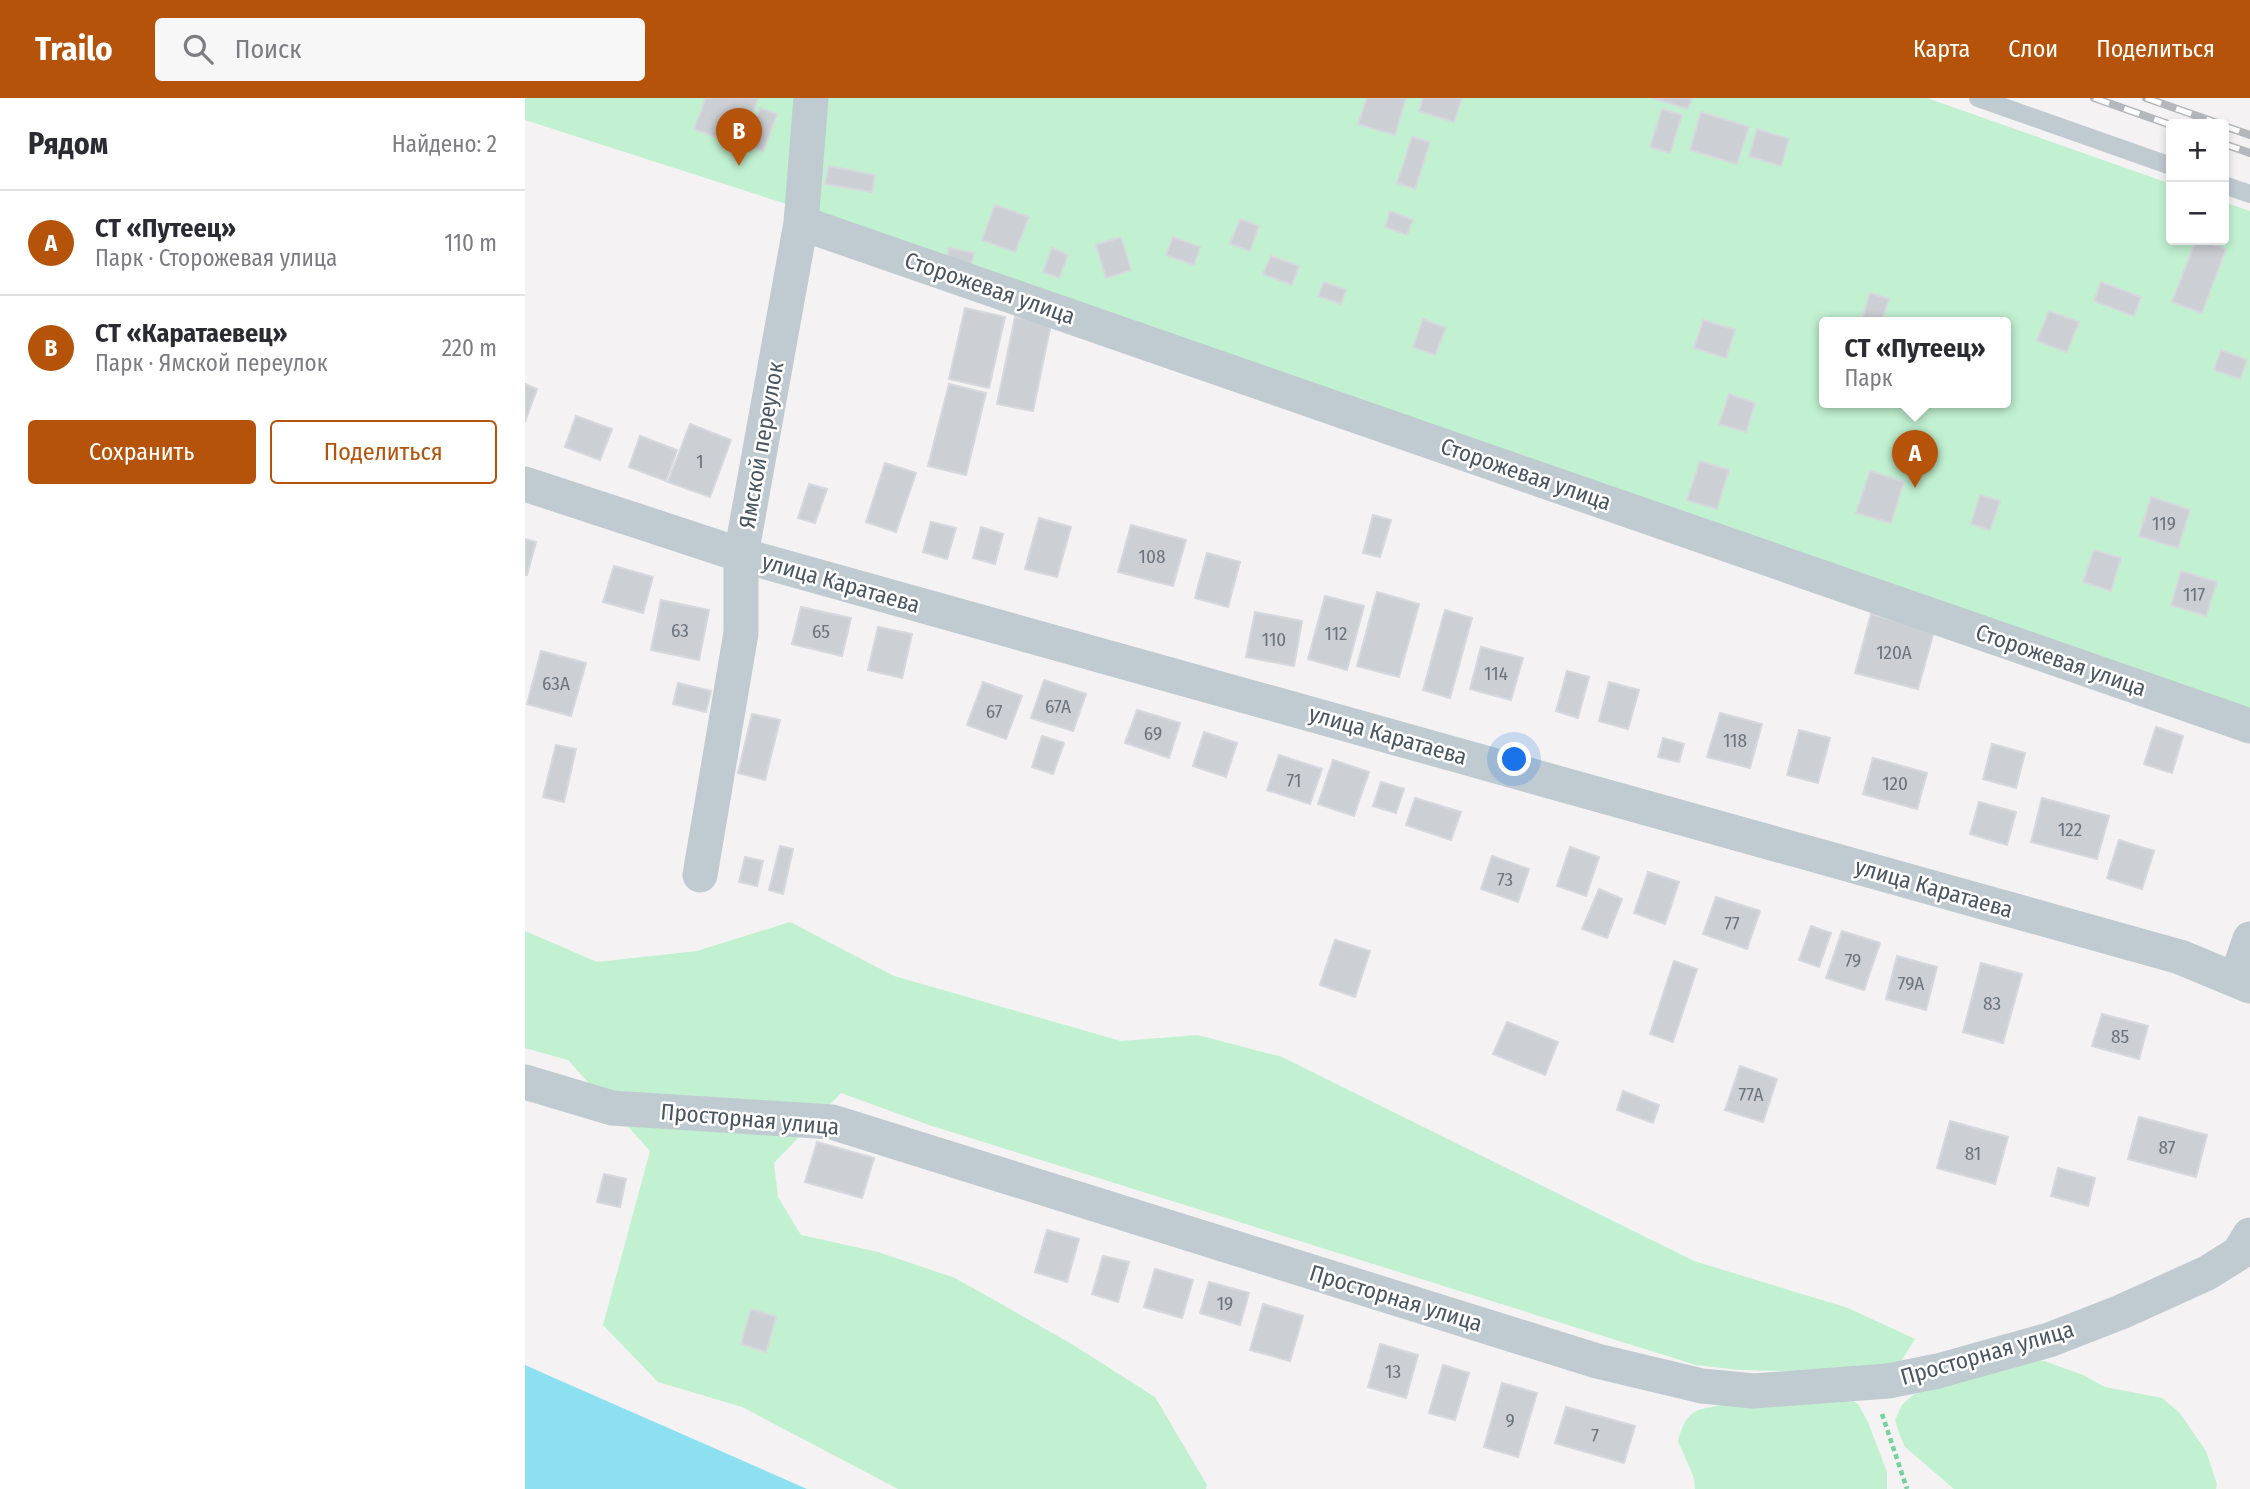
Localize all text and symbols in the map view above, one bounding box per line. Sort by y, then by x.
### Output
search box [155,18,645,81]
text: Trailo [35,29,113,69]
icon: search [179,30,217,68]
text: Поиск [235,34,301,65]
text: Карта [1913,35,1970,63]
text: Слои [2008,35,2058,63]
text: Поделиться [2096,35,2215,63]
pin: B [716,108,762,166]
map controls [2166,119,2229,245]
button: + [2166,119,2229,182]
text: Рядом [28,126,108,162]
text: Найдено: 2 [392,130,497,158]
button: − [2166,182,2229,245]
text: СТ «Путеец» [95,213,236,244]
text: A [45,229,57,257]
text: 110 m [444,229,497,257]
text: Парк · Сторожевая улица [95,244,337,272]
street label: Сторожевая улица [901,246,1079,330]
popup [1819,317,2011,408]
text: СТ «Каратаевец» [95,318,288,349]
text: СТ «Путеец» [1844,333,1986,364]
text: B [45,334,57,362]
text: 220 m [442,334,497,362]
text: Парк · Ямской переулок [95,349,327,377]
street label: Ямской переулок [733,359,789,530]
text: Парк [1844,364,1893,392]
button: Сохранить [28,420,256,484]
button: Поделиться [270,420,497,484]
pin: A [1892,430,1938,488]
street label: Сторожевая улица [1437,432,1615,516]
house number: 1 [696,450,704,473]
house number: 119 [2152,512,2176,535]
house number: 108 [1139,545,1165,568]
street label: улица Каратаева [759,547,923,619]
house number: 117 [2183,583,2205,606]
street label: Сторожевая улица [1972,618,2150,702]
house number: 63 [671,619,689,642]
house number: 65 [812,620,830,643]
house number: 112 [1325,622,1347,645]
house number: 110 [1262,628,1286,651]
house number: 120А [1876,641,1912,664]
house number: 114 [1484,662,1508,685]
house number: 63А [542,672,570,695]
house number: 67А [1045,695,1071,718]
street label: улица Каратаева [1306,699,1470,771]
house number: 67 [986,700,1003,723]
house number: 69 [1144,722,1162,745]
house number: 118 [1723,729,1747,752]
your location [1497,742,1531,776]
house number: 71 [1287,769,1301,792]
house number: 120 [1882,772,1908,795]
house number: 122 [2058,818,2082,841]
street label: улица Каратаева [1852,852,2016,924]
house number: 73 [1497,868,1513,891]
house number: 77 [1724,912,1740,935]
house number: 79 [1845,949,1861,972]
house number: 79А [1898,972,1924,995]
house number: 83 [1983,992,2001,1015]
house number: 85 [2111,1025,2129,1048]
house number: 77А [1739,1083,1763,1106]
street label: Просторная улица [660,1097,840,1141]
house number: 87 [2159,1136,2176,1159]
house number: 81 [1965,1142,1981,1165]
street label: Просторная улица [1306,1258,1486,1338]
house number: 19 [1217,1292,1233,1315]
street label: Просторная улица [1897,1315,2077,1391]
house number: 13 [1385,1360,1401,1383]
house number: 9 [1505,1409,1515,1432]
house number: 7 [1591,1424,1599,1447]

